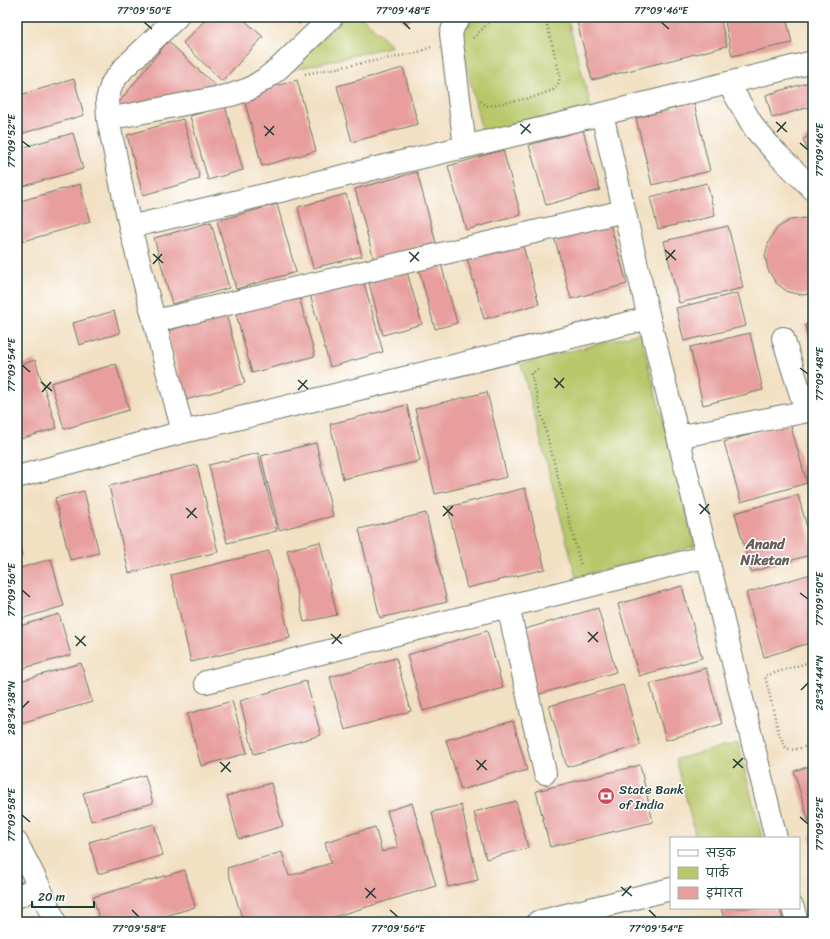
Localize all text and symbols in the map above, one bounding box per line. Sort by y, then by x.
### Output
text: 77°09'50"E [117,2,172,20]
text: 77°09'48"E [376,2,431,20]
text: 77°09'46"E [634,2,689,20]
text: 77°09'52"E [3,113,21,168]
text: 77°09'46"E [811,122,829,177]
text: 77°09'54"E [3,337,21,392]
text: 77°09'48"E [811,346,829,401]
district label: Anand Niketan [740,532,790,573]
text: 77°09'56"E [3,562,21,617]
text: 77°09'50"E [811,571,829,626]
text: 28°34'44"N [811,655,829,711]
text: 28°34'38"N [3,681,21,735]
place label: State Bank of India [619,778,684,816]
bank icon: State Bank of India [596,786,616,806]
text: 77°09'58"E [3,787,21,842]
text: 77°09'52"E [811,796,829,851]
legend [670,837,800,909]
text: सड़क [705,842,737,864]
text: पार्क [705,862,730,884]
text: इमारत [706,882,744,904]
scale bar [32,883,94,909]
text: 20 m [38,886,65,908]
text: 77°09'58"E [112,920,167,938]
text: 77°09'56"E [371,920,426,938]
text: 77°09'54"E [629,920,684,938]

